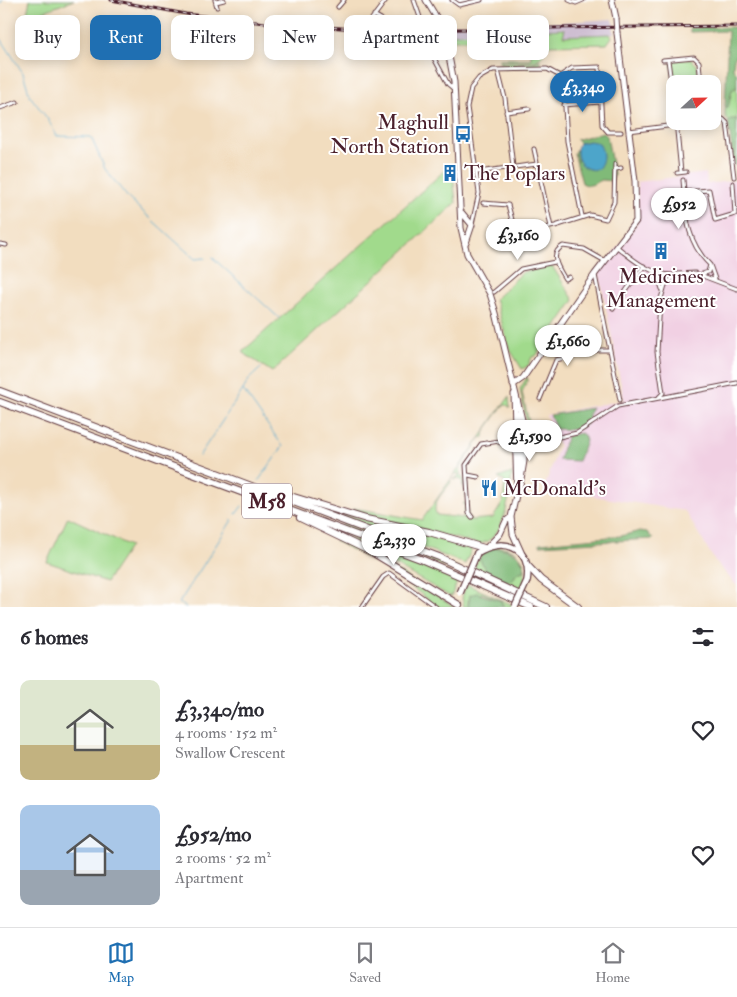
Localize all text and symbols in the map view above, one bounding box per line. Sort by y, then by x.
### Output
chip: Buy [15,15,80,60]
chip: Rent [90,15,161,60]
chip: Filters [171,15,254,60]
chip: New [264,15,334,60]
chip: Apartment [344,15,457,60]
chip: House [467,15,549,60]
pin: £3,340 [542,70,624,113]
north arrow [666,75,721,130]
map controls [666,75,721,130]
text: £3,340 [561,77,605,97]
place label: Maghull North Station [330,109,450,160]
bus stop icon: Maghull North Station [453,124,473,144]
place label: The Poplars [464,160,565,187]
building icon: The Poplars [440,163,460,183]
pin: £952 [649,188,709,230]
text: £952 [662,194,696,214]
pin: £3,160 [477,218,559,261]
text: £3,160 [497,225,539,245]
building icon: Medicines Management [651,241,671,261]
place label: Medicines Management [606,263,716,314]
pin: £1,660 [527,324,609,367]
text: £1,660 [546,331,590,351]
pin: £1,590 [489,420,571,462]
text: £1,590 [508,426,552,446]
place label: McDonald's [503,475,606,502]
restaurant icon: McDonald's [479,478,499,498]
road number: M58 [242,484,292,518]
pin: £2,330 [353,524,435,566]
text: £2,330 [372,530,416,550]
icon: filters [689,623,717,651]
text: 6 homes [20,624,88,651]
text: £3,340/mo [175,696,264,723]
icon: home [60,700,120,760]
icon: heart [689,716,717,744]
text: 4 rooms · 152 m² [175,723,277,743]
text: Swallow Crescent [175,743,285,763]
text: £952/mo [175,821,251,848]
icon: home [60,825,120,885]
icon: heart [689,841,717,869]
text: 2 rooms · 52 m² [175,848,271,868]
text: Apartment [175,868,243,888]
tab: Map [107,939,135,986]
tab: Saved [349,939,381,986]
tab: Home [595,939,630,986]

